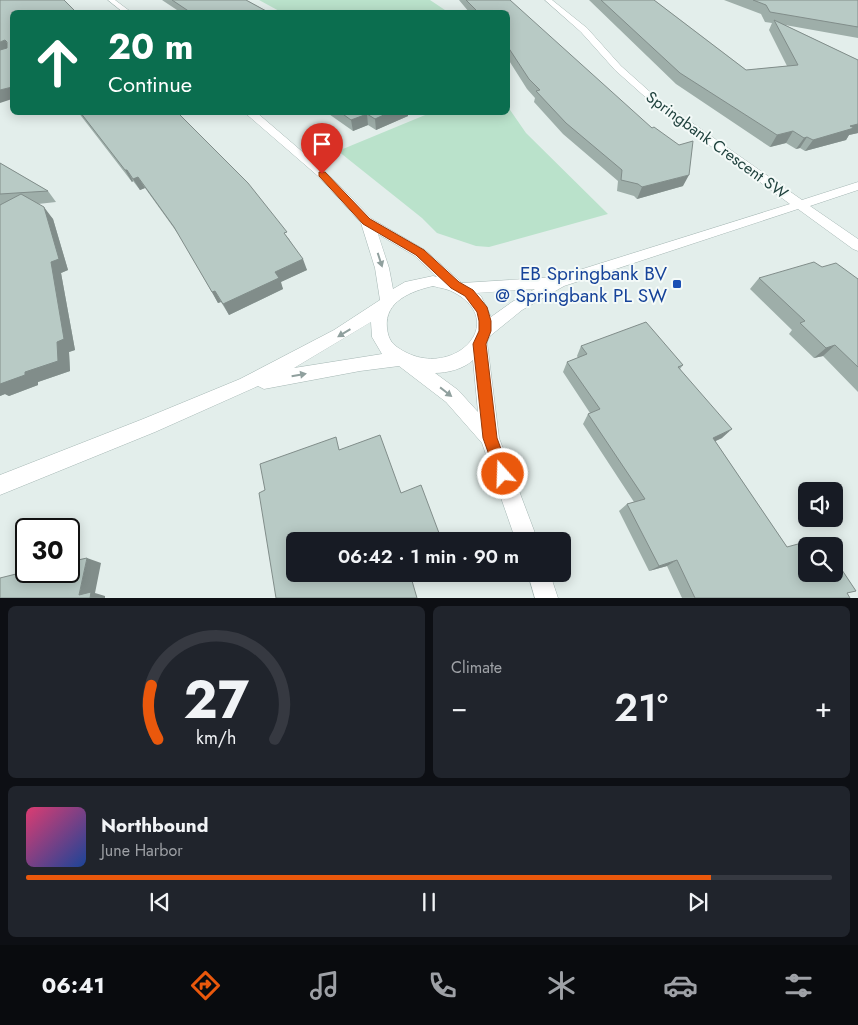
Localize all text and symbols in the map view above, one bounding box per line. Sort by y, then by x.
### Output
text: 20 m [108,22,193,72]
icon: ahead [25,30,90,95]
text: Continue [108,68,192,100]
street label: Springbank Crescent SW [641,86,793,205]
pin [301,123,343,174]
icon: arrive [308,130,336,158]
one-way arrow [376,253,384,268]
place label: EB Springbank BV @ Springbank PL SW [495,260,667,309]
marker: EB Springbank BV @ Springbank PL SW [671,278,683,290]
one-way arrow [337,329,350,338]
one-way arrow [291,371,307,379]
one-way arrow [439,386,452,397]
position arrow [476,447,528,499]
map controls [798,482,843,582]
button: sound [798,482,843,527]
speed limit sign: 30 [15,518,80,583]
button: search [798,537,843,582]
text: 06:42 · 1 min · 90 m [338,543,519,570]
text: Climate [451,656,502,679]
text: 27 [184,662,250,738]
text: 21° [614,680,668,735]
text: − [451,687,468,728]
text: + [815,687,832,728]
text: km/h [196,725,237,751]
text: Northbound [101,812,208,839]
text: June Harbor [101,839,183,862]
icon: previous [146,888,174,916]
icon: pause [415,888,443,916]
icon: next [684,888,712,916]
icon: directions [188,968,223,1003]
icon: music [307,968,342,1003]
icon: phone [425,968,460,1003]
icon: climate [544,968,579,1003]
icon: car [663,968,698,1003]
icon: filters [781,968,816,1003]
text: 06:41 [42,969,105,1001]

